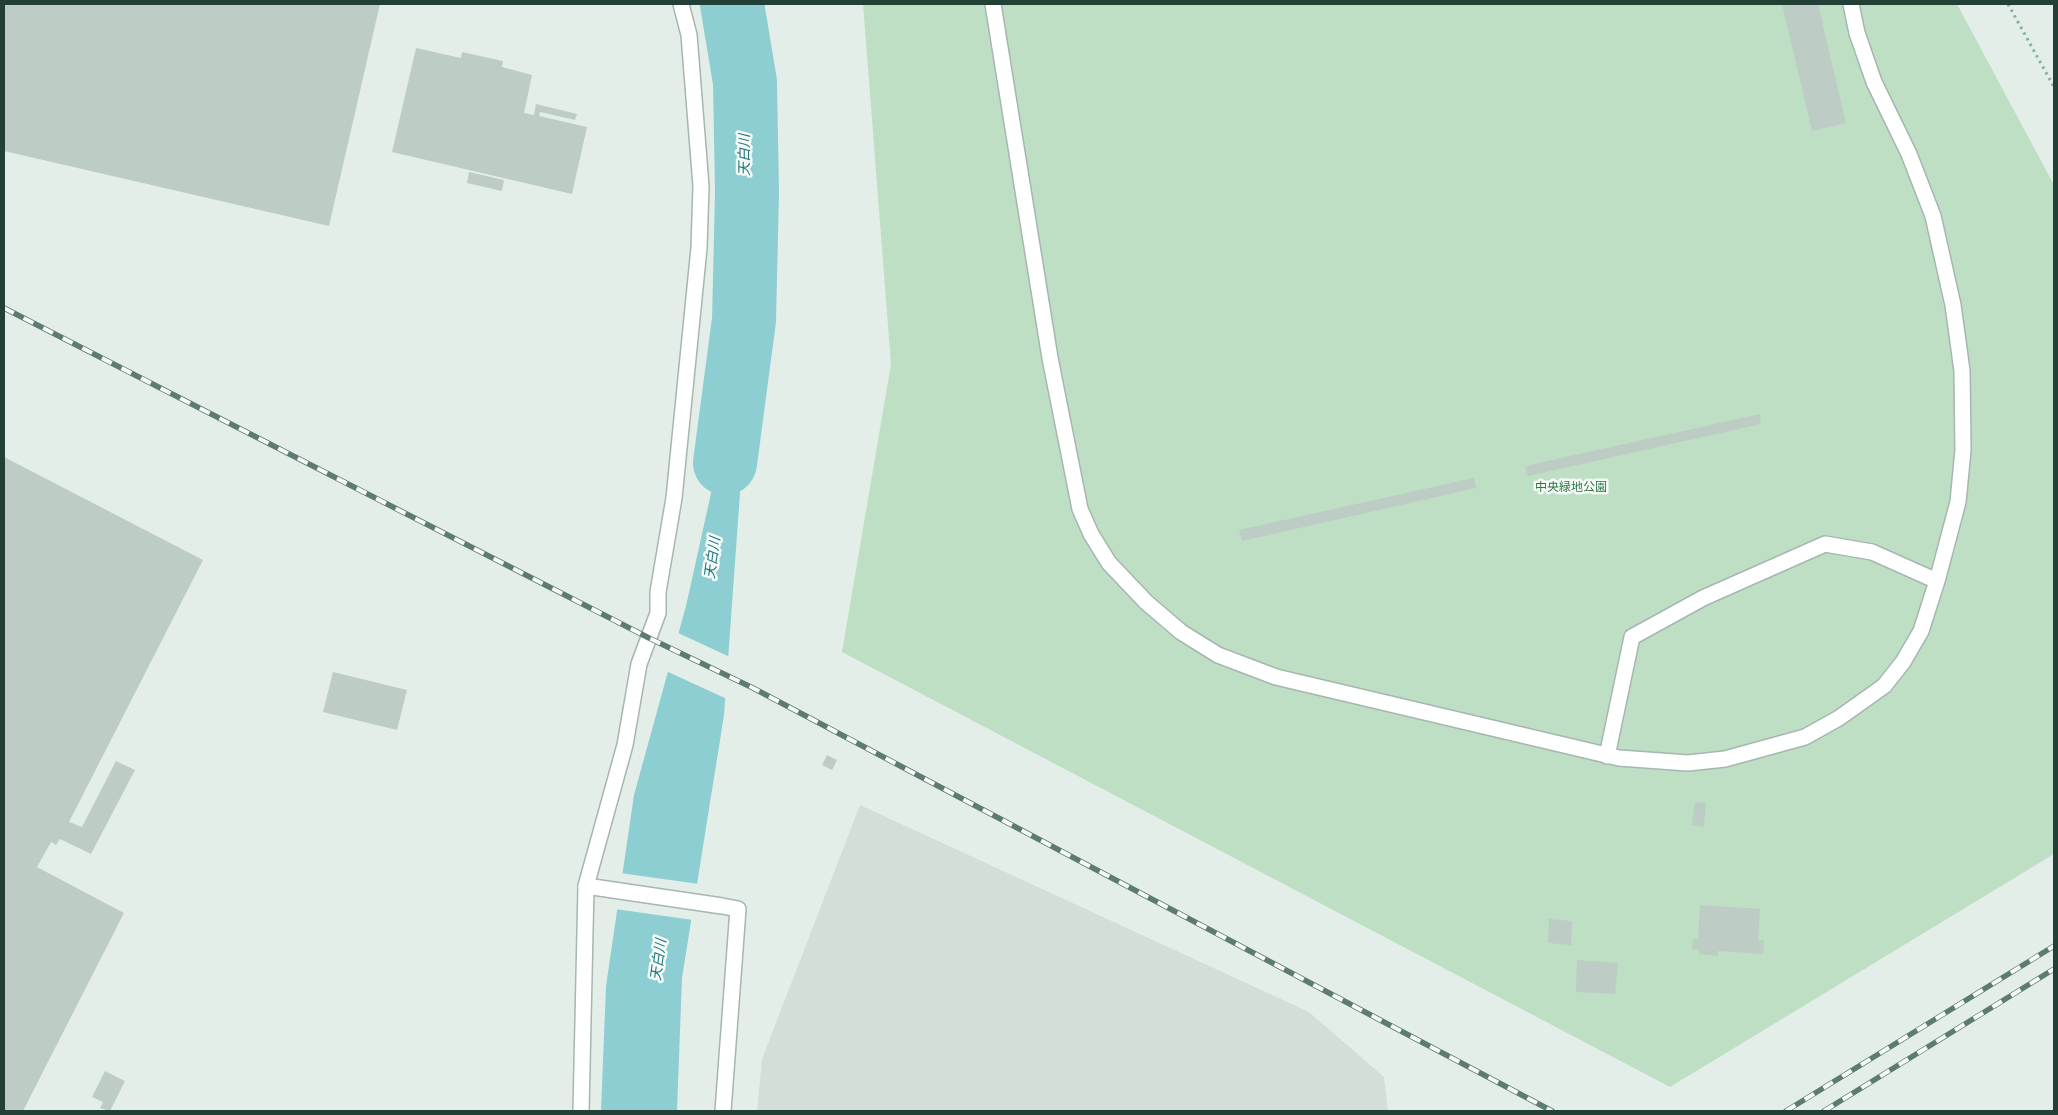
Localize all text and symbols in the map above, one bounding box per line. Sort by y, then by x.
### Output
water label: 天白川 [737,134,753,176]
park label: 中央緑地公園 [1535,481,1607,495]
water label: 天白川 [702,536,724,580]
water label: 天白川 [648,938,670,982]

